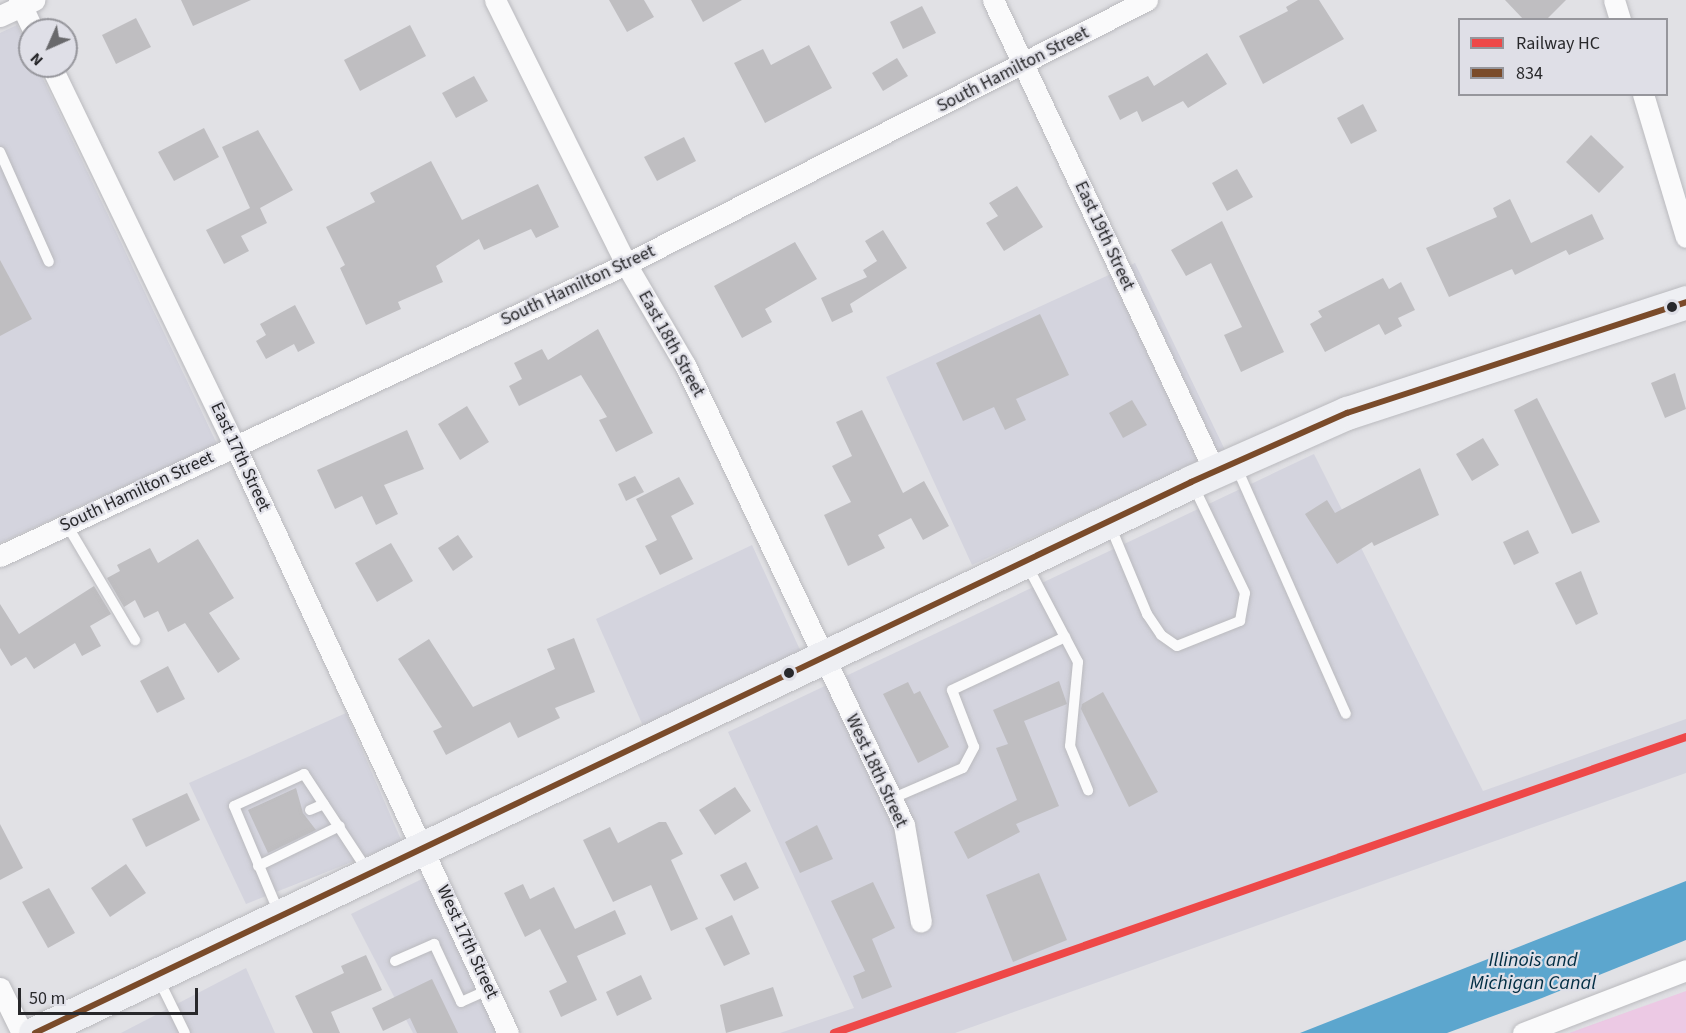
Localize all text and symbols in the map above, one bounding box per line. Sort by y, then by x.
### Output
north arrow [18,18,78,78]
legend [1458,18,1668,96]
street label: South Hamilton Street [933,22,1093,118]
text: Railway HC [1516,31,1600,56]
text: N [25,48,48,71]
text: 834 [1516,61,1543,86]
street label: East 19th Street [1069,178,1139,294]
street label: South Hamilton Street [498,241,658,331]
street label: East 18th Street [633,287,709,401]
unlabelled marker [1666,301,1678,313]
street label: East 17th Street [205,399,275,515]
street label: South Hamilton Street [57,447,217,537]
unlabelled marker [783,667,795,679]
street label: West 18th Street [840,711,912,831]
street label: West 17th Street [431,882,503,1002]
water label: Illinois and Michigan Canal [1470,948,1596,995]
scale bar [21,976,201,1014]
text: 50 m [29,986,65,1011]

